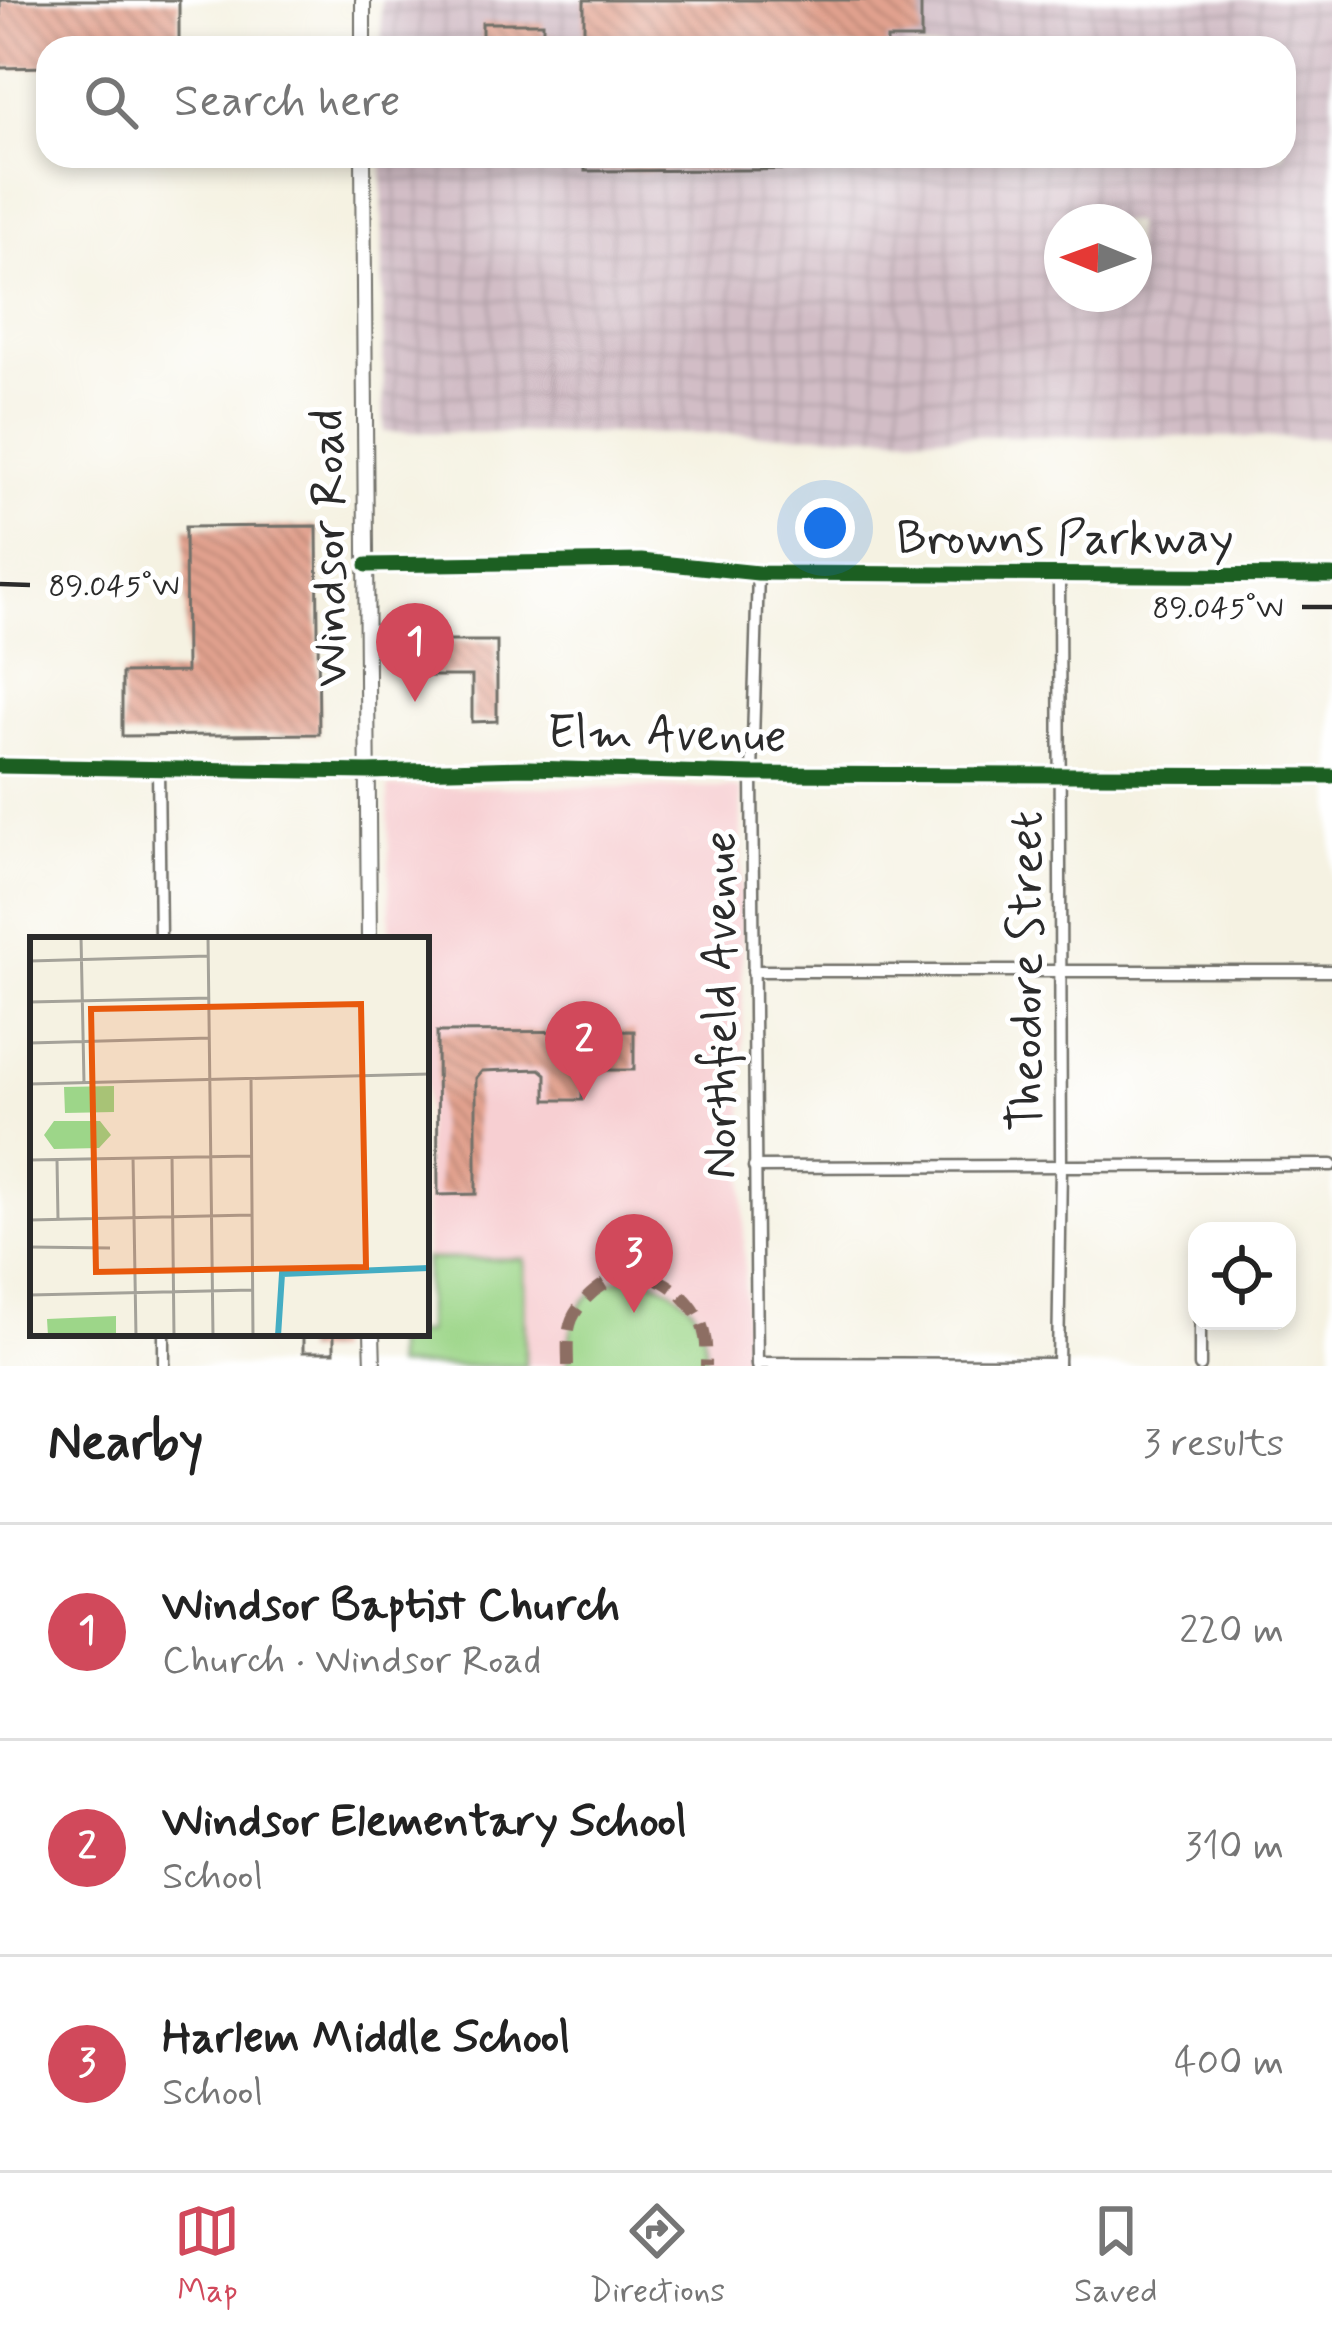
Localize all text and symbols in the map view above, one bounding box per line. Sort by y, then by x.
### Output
search box [36,36,1296,168]
icon: search [78,69,144,135]
text: Search here [174,73,401,132]
north arrow [1044,204,1152,312]
street label: Windsor Road [297,408,364,688]
your location [795,498,855,558]
street label: Browns Parkway [896,508,1234,571]
text: 89.045°W [49,567,179,606]
text: 89.045°W [1153,589,1283,628]
pin: 1 [376,603,454,702]
street label: Elm Avenue [547,702,787,769]
street label: Theodore Street [996,811,1059,1131]
street label: Northfield Avenue [690,831,753,1179]
inset map [30,937,429,1336]
pin: 2 [545,1001,623,1100]
pin: 3 [595,1214,673,1313]
map controls [1188,1222,1296,1330]
button: locate [1188,1222,1296,1330]
text: Nearby [48,1411,203,1477]
text: 3 results [1143,1419,1284,1470]
text: Windsor Baptist Church [162,1577,620,1636]
text: 1 [78,1606,96,1657]
text: 220 m [1179,1606,1284,1657]
text: Church · Windsor Road [162,1636,541,1687]
text: Windsor Elementary School [162,1793,687,1852]
text: 2 [77,1822,97,1873]
text: 310 m [1185,1822,1284,1873]
text: School [162,1852,263,1903]
text: Harlem Middle School [162,2009,570,2068]
text: 3 [78,2038,96,2089]
text: 400 m [1174,2038,1284,2089]
text: School [162,2068,263,2119]
tab: Map [174,2198,240,2314]
tab: Directions [589,2198,725,2314]
tab: Saved [1074,2198,1158,2314]

